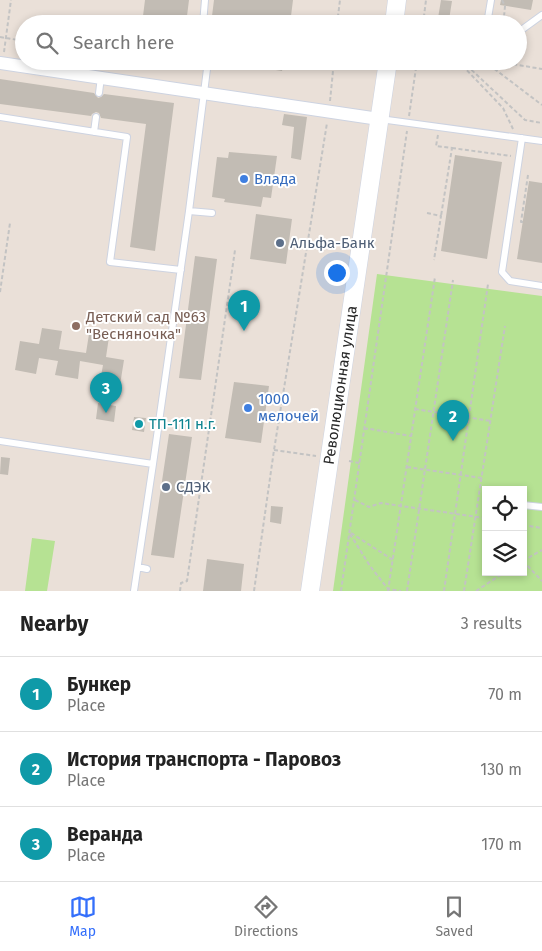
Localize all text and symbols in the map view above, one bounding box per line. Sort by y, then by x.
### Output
search box [15,15,527,70]
icon: search [33,29,61,57]
text: Search here [73,31,174,54]
place label: Влада [254,170,296,188]
marker: Влада [238,173,250,185]
place label: Альфа-Банк [290,234,375,252]
marker: Альфа-Банк [274,237,286,249]
your location [324,260,350,286]
pin: 1 [228,290,260,331]
street label: Революционная улица [320,304,361,466]
place label: Детский сад №63 "Весняночка" [85,308,206,343]
marker: Детский сад №63 "Весняночка" [70,320,82,332]
pin: 3 [90,372,122,413]
place label: 1000 мелочей [258,390,319,425]
pin: 2 [437,400,469,441]
marker: 1000 мелочей [242,402,254,414]
place label: ТП-111 н.г. [149,415,216,433]
marker: ТП-111 н.г. [133,418,145,430]
place label: СДЭК [176,478,211,496]
marker: СДЭК [160,481,172,493]
map controls [482,486,527,576]
button: locate [482,486,527,531]
button: layers [482,531,527,576]
text: Nearby [20,611,88,637]
text: 3 results [461,614,522,633]
text: Бункер [67,673,131,696]
text: 1 [32,685,40,704]
text: 70 m [488,685,522,704]
text: Place [67,696,106,715]
text: История транспорта - Паровоз [67,748,341,771]
text: 2 [32,760,40,779]
text: 130 m [480,760,522,779]
text: Place [67,771,106,790]
text: Веранда [67,823,143,846]
text: 3 [32,835,40,854]
text: 170 m [481,835,522,854]
text: Place [67,846,106,865]
tab: Map [69,893,97,940]
tab: Directions [234,893,298,940]
tab: Saved [435,893,473,940]

